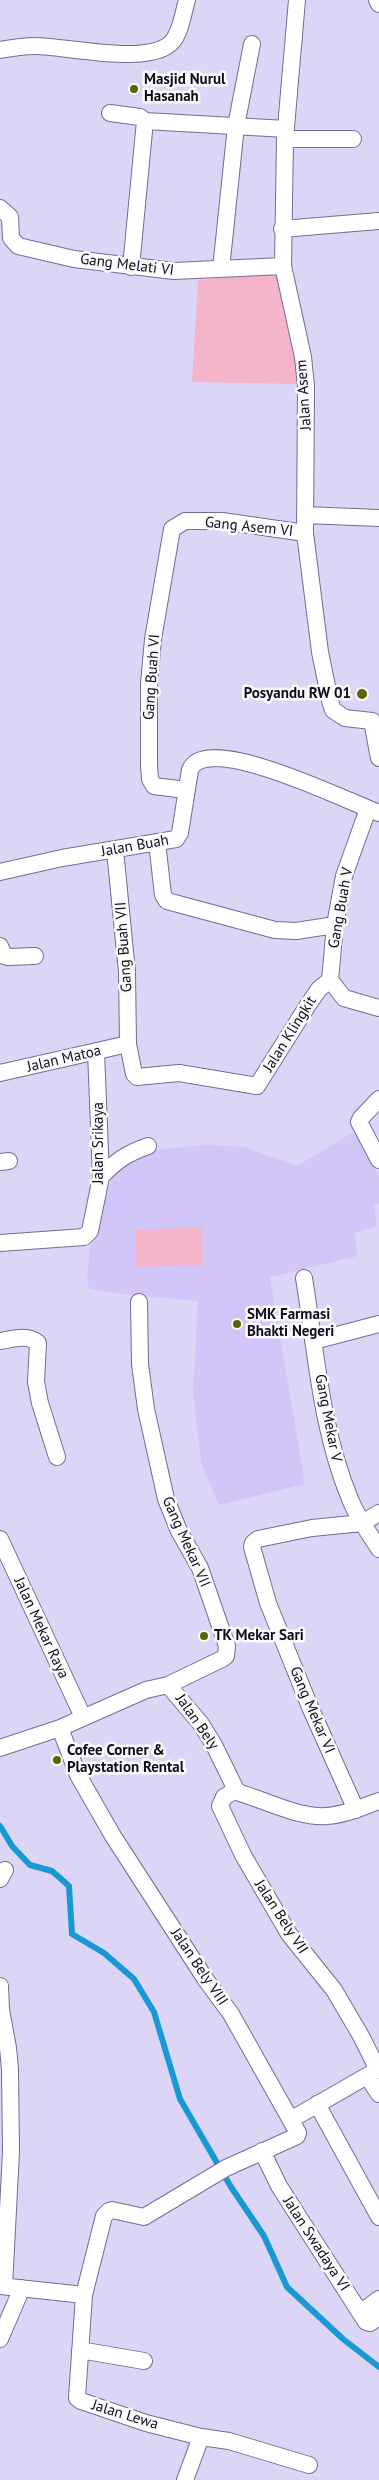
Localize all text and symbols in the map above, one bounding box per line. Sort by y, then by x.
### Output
place label: Masjid Nurul Hasanah [144,71,225,106]
marker: Masjid Nurul Hasanah [128,83,140,95]
street label: Gang Melati VI [79,250,175,280]
street label: Jalan Asem [293,359,315,431]
street label: Gang Asem VI [204,513,294,541]
street label: Gang Buah VI [140,633,164,721]
place label: Posyandu RW 01 [244,685,351,703]
marker: Posyandu RW 01 [355,687,369,701]
street label: Jalan Buah [100,831,170,861]
street label: Gang Buah V [325,866,357,950]
street label: Gang Buah VII [112,901,136,993]
street label: Jalan Klingkit [260,993,320,1075]
street label: Jalan Matoa [25,1042,103,1076]
street label: Jalan Srikaya [90,1102,108,1184]
place label: SMK Farmasi Bhakti Negeri [247,1306,334,1341]
marker: SMK Farmasi Bhakti Negeri [231,1318,243,1330]
street label: Gang Mekar V [311,1373,345,1463]
street label: Gang Mekar VII [158,1494,214,1590]
street label: Jalan Mekar Raya [10,1574,72,1682]
place label: TK Mekar Sari [214,1627,304,1645]
marker: TK Mekar Sari [198,1630,210,1642]
street label: Gang Mekar VI [286,1664,338,1756]
street label: Jalan Bely [171,1691,223,1753]
place label: Cofee Corner & Playstation Rental [67,1742,184,1777]
marker: Cofee Corner & Playstation Rental [51,1754,63,1766]
street label: Jalan Bely VII [250,1877,312,1957]
street label: Jalan Bely VIII [167,1925,231,2009]
street label: Jalan Swadaya VI [279,2193,353,2295]
street label: Jalan Lewa [90,2396,160,2434]

